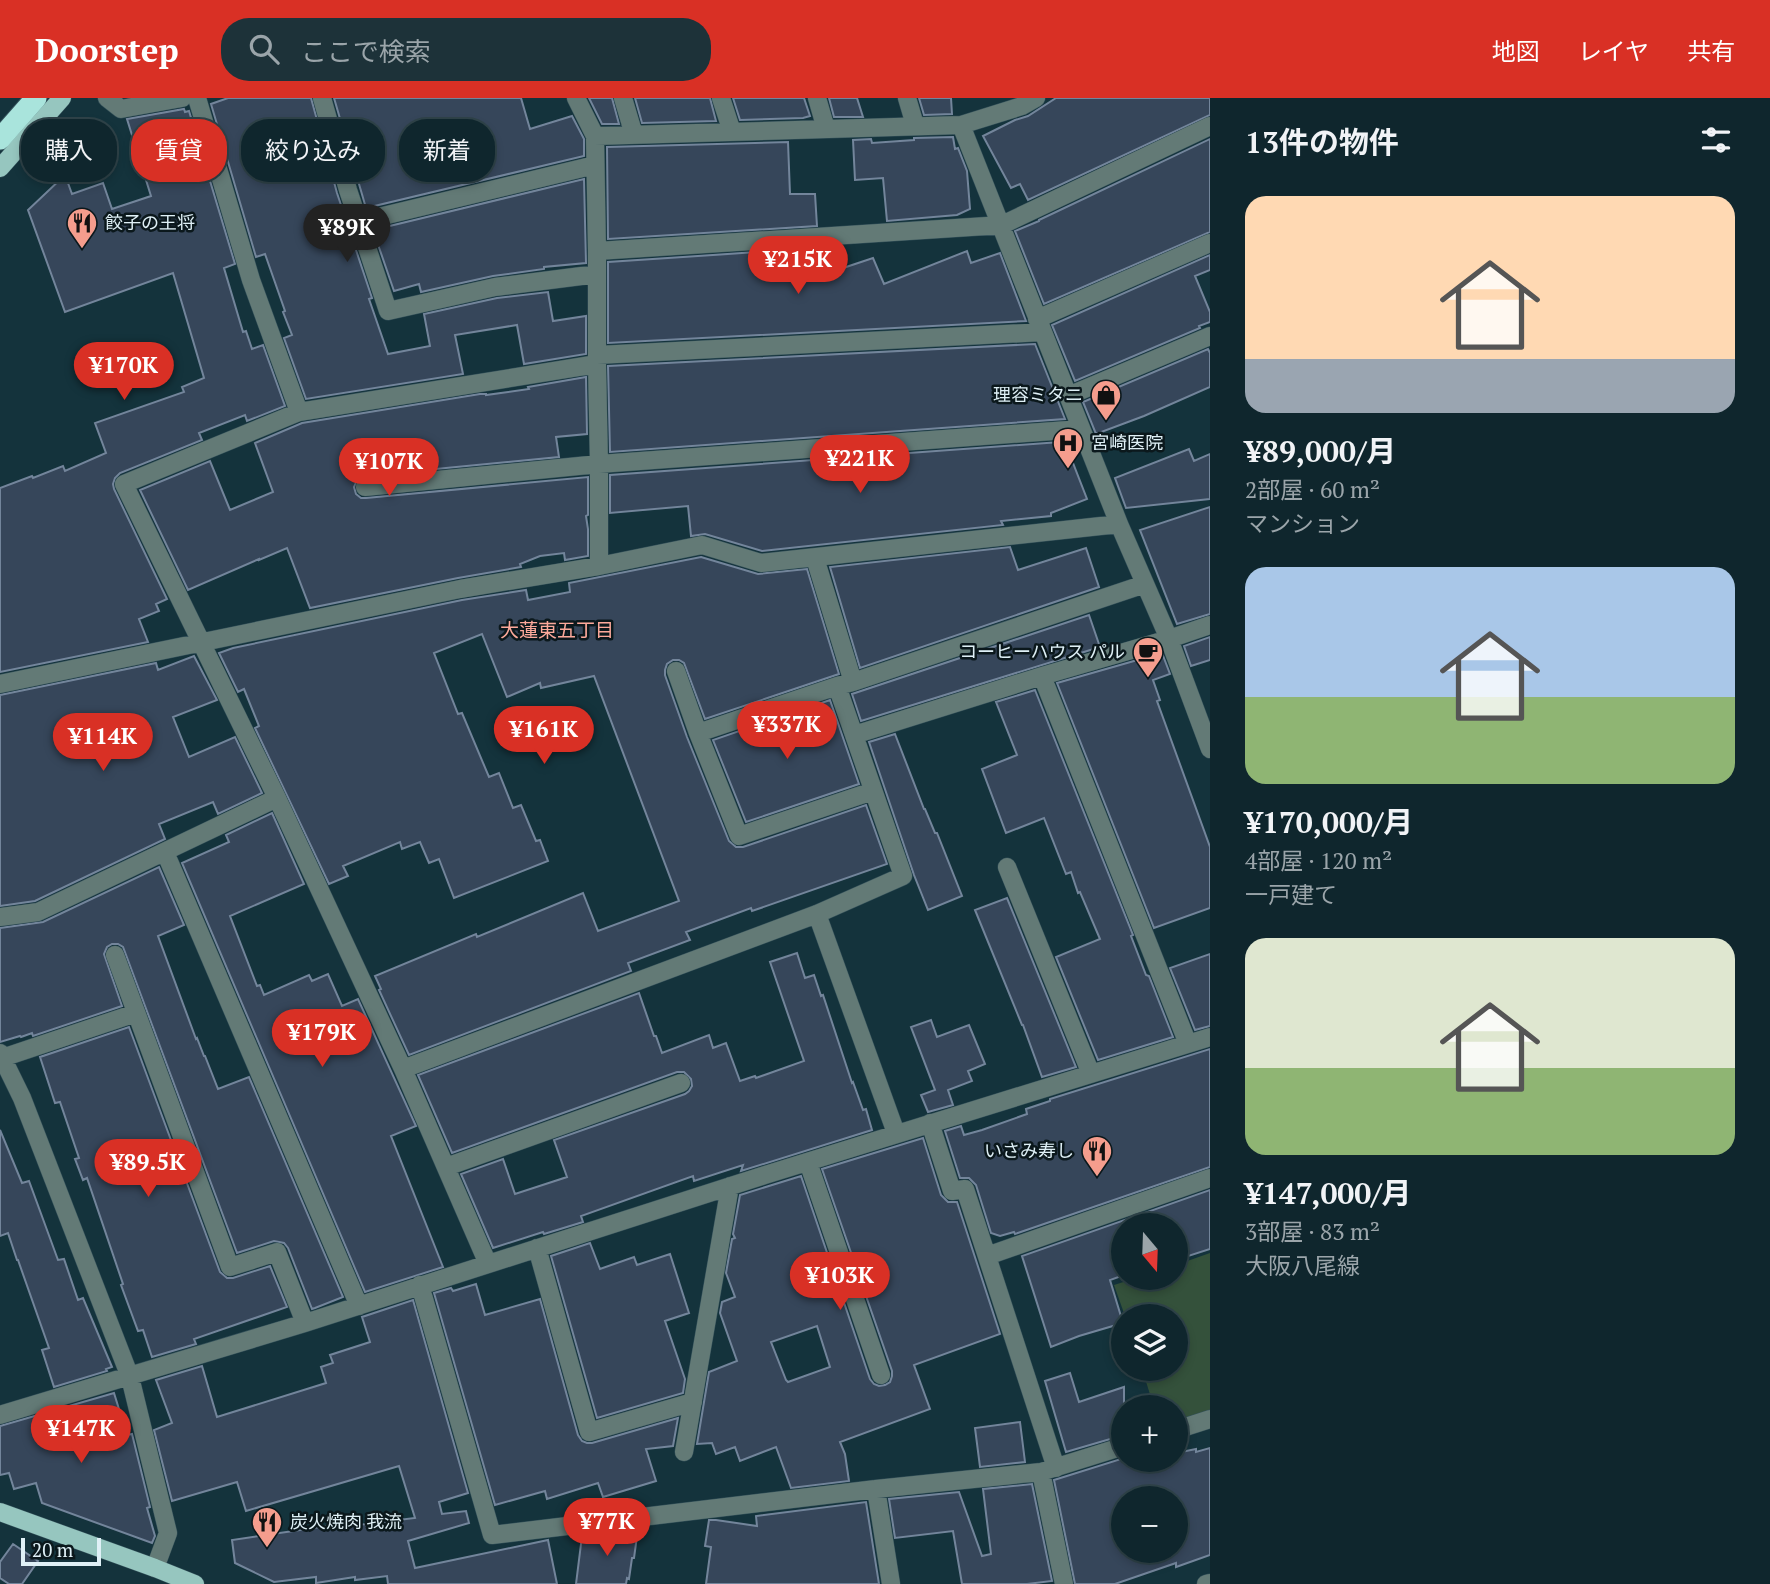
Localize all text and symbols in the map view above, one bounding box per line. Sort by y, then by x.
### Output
search box [221,18,711,81]
text: Doorstep [35,28,179,71]
icon: search [245,30,283,68]
text: ここで検索 [301,34,431,68]
text: 地図 [1492,35,1540,67]
text: レイヤ [1578,35,1649,67]
text: 共有 [1687,35,1735,67]
chip: 購入 [21,119,117,182]
chip: 賃貸 [131,119,227,182]
chip: 絞り込み [241,119,385,182]
chip: 新着 [399,119,495,182]
icon: filters [1697,121,1735,159]
text: 13件の物件 [1245,122,1399,162]
pin: ¥89K [306,204,388,264]
restaurant icon: 餃子の王将 [65,206,99,250]
place label: 餃子の王将 [105,210,195,234]
text: ¥89K [319,211,375,242]
pin: ¥215K [749,236,847,296]
icon: home [1427,242,1553,368]
text: ¥215K [764,243,832,274]
pin: ¥170K [75,342,173,402]
text: ¥170K [90,349,158,380]
shop icon: 理容ミタニ [1089,378,1123,422]
place label: 理容ミタニ [993,382,1083,406]
hospital icon: 宮崎医院 [1051,426,1085,470]
place label: 宮崎医院 [1091,430,1163,454]
text: ¥89,000/月 [1245,431,1396,471]
pin: ¥221K [811,436,909,495]
pin: ¥107K [340,438,438,498]
text: ¥221K [826,442,894,473]
text: ¥107K [355,445,423,476]
text: 2部屋 · 60 m² [1245,474,1380,505]
text: マンション [1245,508,1360,539]
icon: home [1427,613,1553,739]
district label: 大蓮東五丁目 [500,617,614,642]
cafe icon: コーヒーハウス パル [1131,635,1165,679]
place label: コーヒーハウス パル [959,639,1125,663]
pin: ¥337K [738,702,836,761]
pin: ¥161K [495,706,593,766]
text: ¥337K [753,708,821,739]
text: ¥161K [510,713,578,744]
pin: ¥114K [54,714,152,773]
text: ¥114K [69,720,137,751]
text: ¥170,000/月 [1245,802,1413,842]
text: 4部屋 · 120 m² [1245,845,1392,876]
text: 一戸建て [1245,879,1337,910]
icon: home [1427,984,1553,1110]
pin: ¥179K [273,1010,371,1069]
text: ¥179K [288,1016,356,1047]
restaurant icon: いさみ寿し [1080,1134,1114,1178]
place label: いさみ寿し [984,1138,1074,1162]
pin: ¥89.5K [91,1140,205,1199]
text: ¥89.5K [110,1146,186,1177]
text: ¥147,000/月 [1245,1173,1412,1213]
north arrow [1111,1213,1188,1290]
map controls [1111,1213,1188,1563]
text: 3部屋 · 83 m² [1245,1216,1380,1247]
text: 大阪八尾線 [1245,1250,1360,1281]
pin: ¥103K [791,1252,889,1312]
text: ¥103K [806,1259,874,1290]
button: layers [1111,1304,1188,1381]
button: + [1111,1395,1188,1472]
pin: ¥147K [32,1406,130,1465]
text: ¥147K [47,1412,115,1443]
button: − [1111,1486,1188,1563]
pin: ¥77K [566,1498,648,1558]
restaurant icon: 炭火焼肉 我流 [250,1505,284,1549]
text: ¥77K [579,1505,635,1536]
place label: 炭火焼肉 我流 [290,1509,402,1533]
scale bar [21,1535,102,1567]
text: 20 m [32,1537,73,1562]

